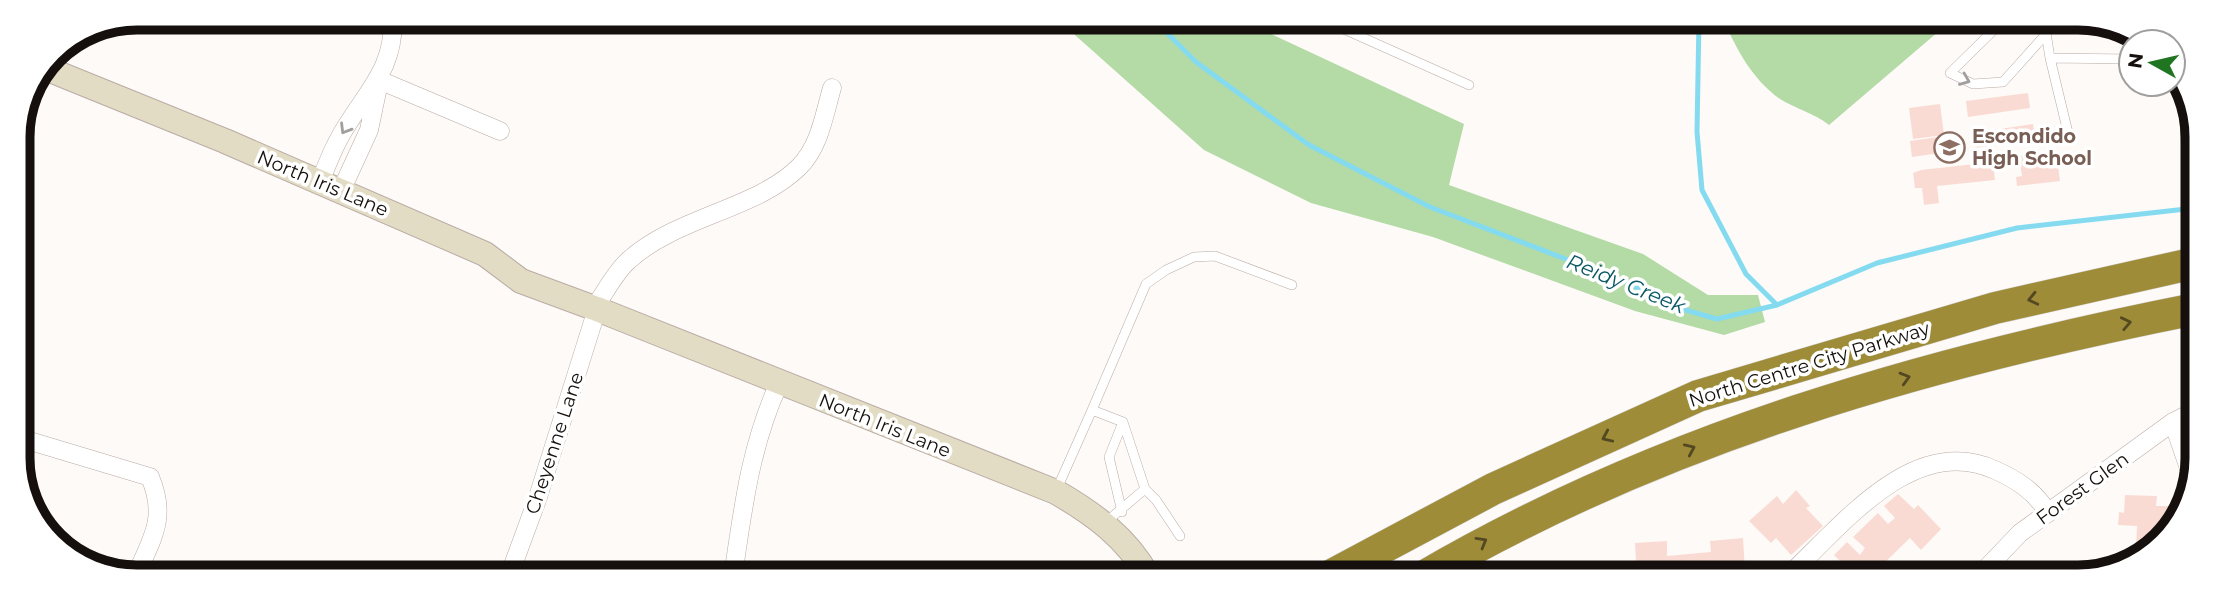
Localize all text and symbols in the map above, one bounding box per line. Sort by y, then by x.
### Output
north arrow [2117,28,2187,98]
text: N [2123,51,2148,70]
one-way arrow [1958,71,1970,85]
one-way arrow [340,121,353,134]
place label: Escondido High School [1972,125,2092,170]
school or university icon: Escondido High School [1932,130,1966,164]
street label: North Iris Lane [254,146,392,221]
water label: Reidy Creek [1563,248,1691,319]
one-way arrow [2027,291,2039,305]
one-way arrow [2120,316,2132,331]
street label: North Centre City Parkway [1686,317,1933,412]
street label: Cheyenne Lane [521,369,588,517]
one-way arrow [1899,371,1911,386]
street label: North Iris Lane [816,389,954,462]
one-way arrow [1602,429,1615,443]
one-way arrow [1682,443,1695,457]
street label: Forest Glen [2032,447,2133,530]
one-way arrow [1475,537,1488,550]

